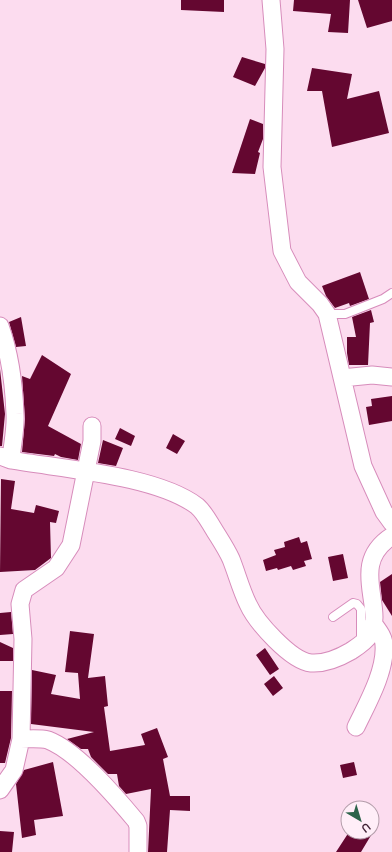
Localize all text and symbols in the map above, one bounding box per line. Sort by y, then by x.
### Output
north arrow [340,800,380,840]
text: U [359,820,374,837]

